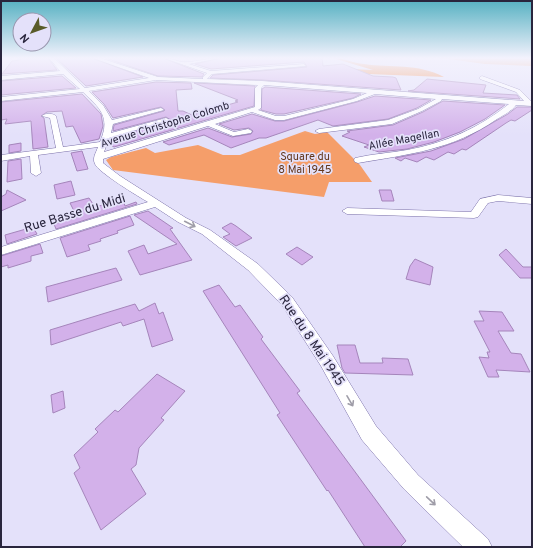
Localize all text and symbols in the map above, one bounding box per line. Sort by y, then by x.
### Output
north arrow [12,12,52,52]
text: N [17,30,33,45]
street label: Avenue Christophe Colomb [99,99,231,151]
street label: Allée Magellan [367,126,441,154]
park label: Square du 8 Mai 1945 [278,150,332,177]
street label: Rue Basse du Midi [22,191,128,237]
one-way arrow [184,221,196,228]
street label: Rue du 8 Mai 1945 [275,292,347,390]
one-way arrow [346,395,354,407]
one-way arrow [426,496,436,506]

